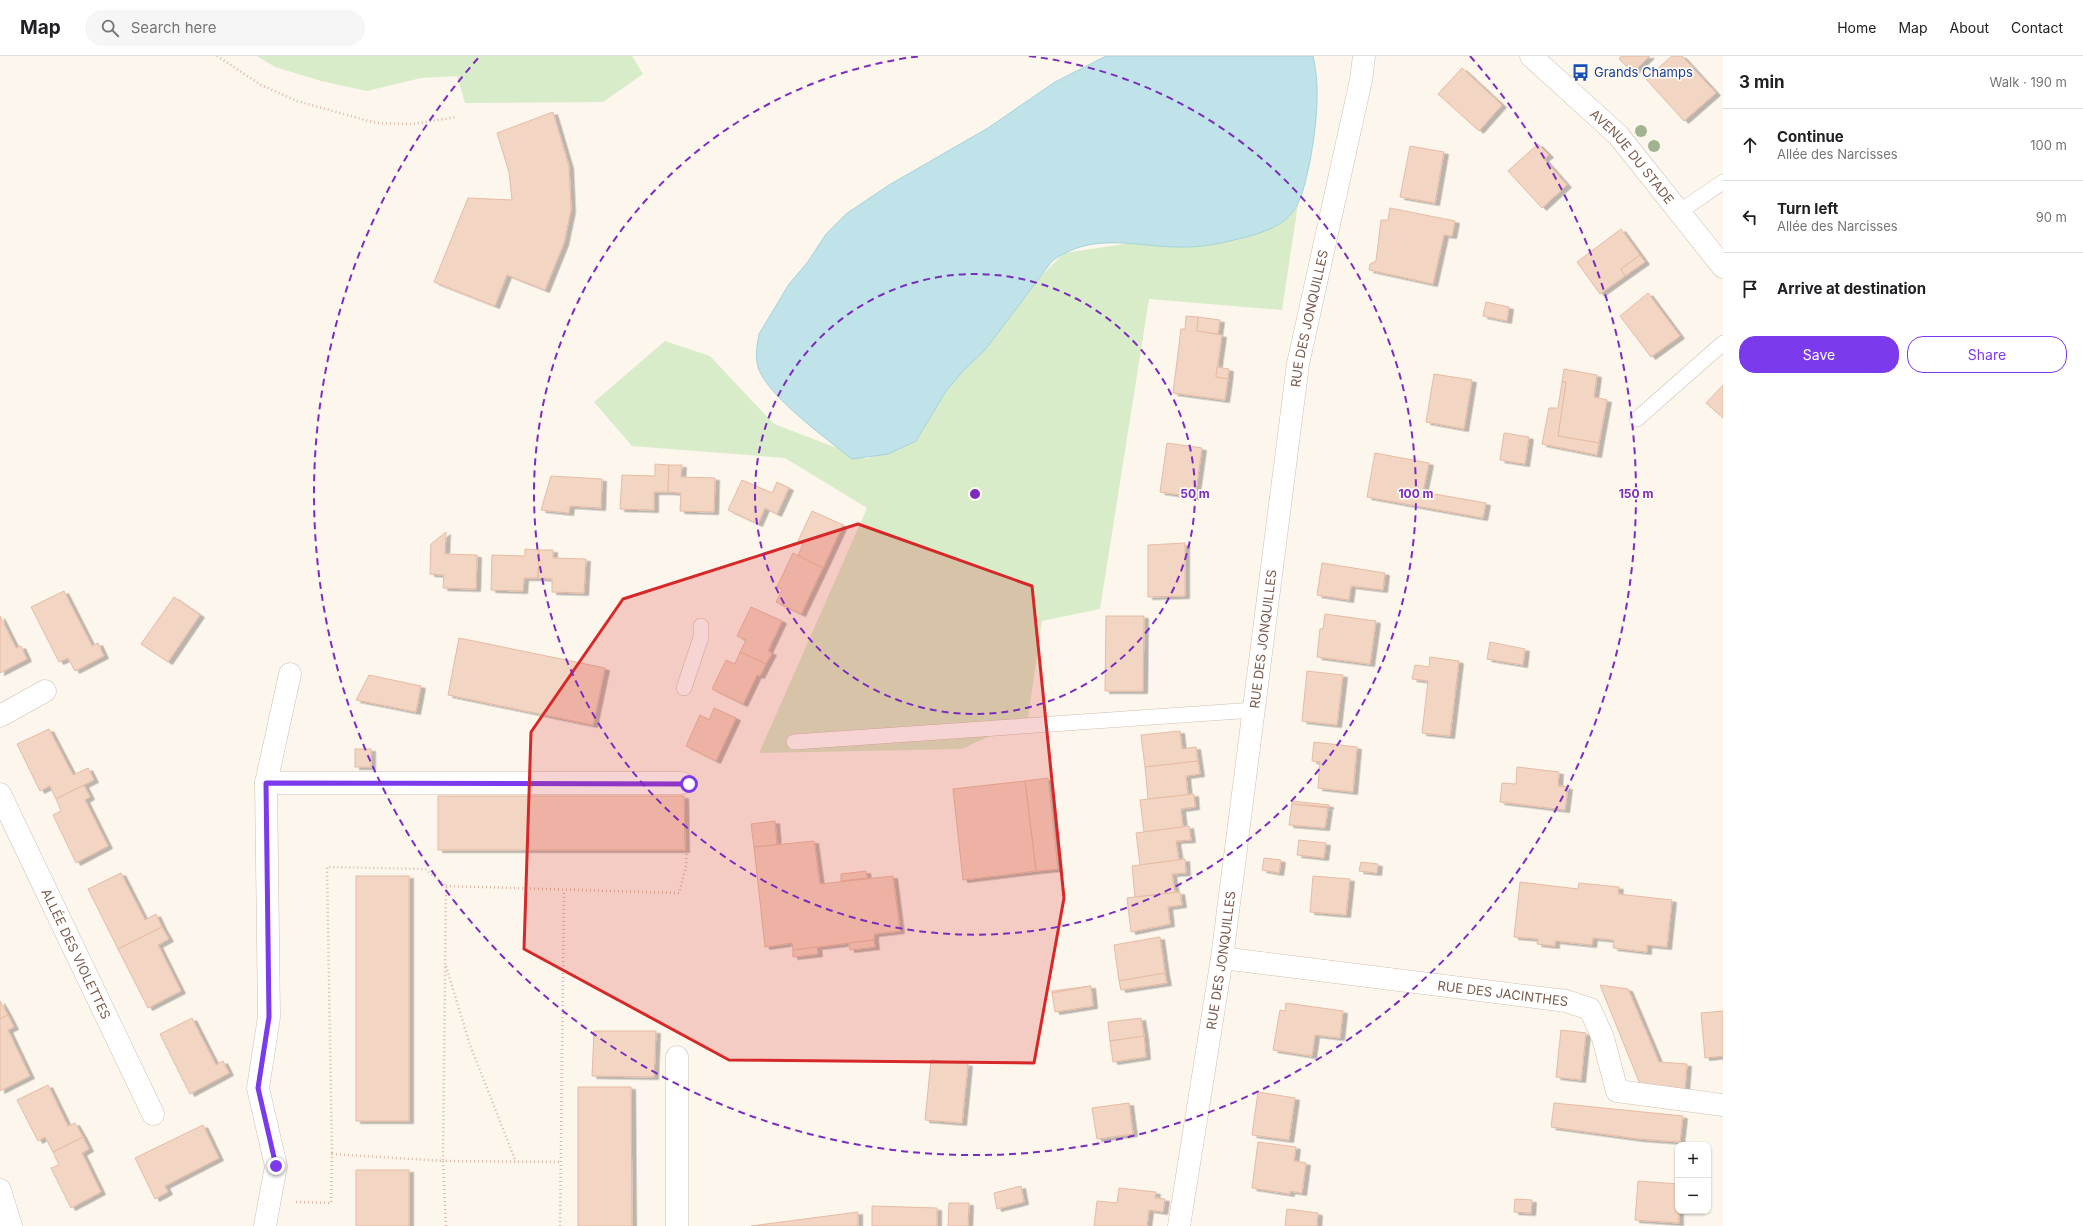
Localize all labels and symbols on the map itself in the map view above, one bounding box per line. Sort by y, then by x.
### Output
bus stop icon: Grands Champs [1571,62,1591,82]
place label: Grands Champs [1594,64,1693,80]
street label: AVENUE DU STADE [1587,106,1678,207]
street label: RUE DES JONQUILLES [1287,248,1331,388]
text: 50 m [1180,486,1210,501]
text: 100 m [1398,486,1434,501]
text: 150 m [1619,486,1653,501]
centre of rings [968,487,982,501]
street label: RUE DES JONQUILLES [1246,569,1280,709]
route start [680,775,698,793]
street label: ALLÉE DES VIOLETTES [38,886,114,1022]
street label: RUE DES JONQUILLES [1203,890,1239,1031]
street label: RUE DES JACINTHES [1437,977,1569,1009]
route end [267,1157,285,1175]

